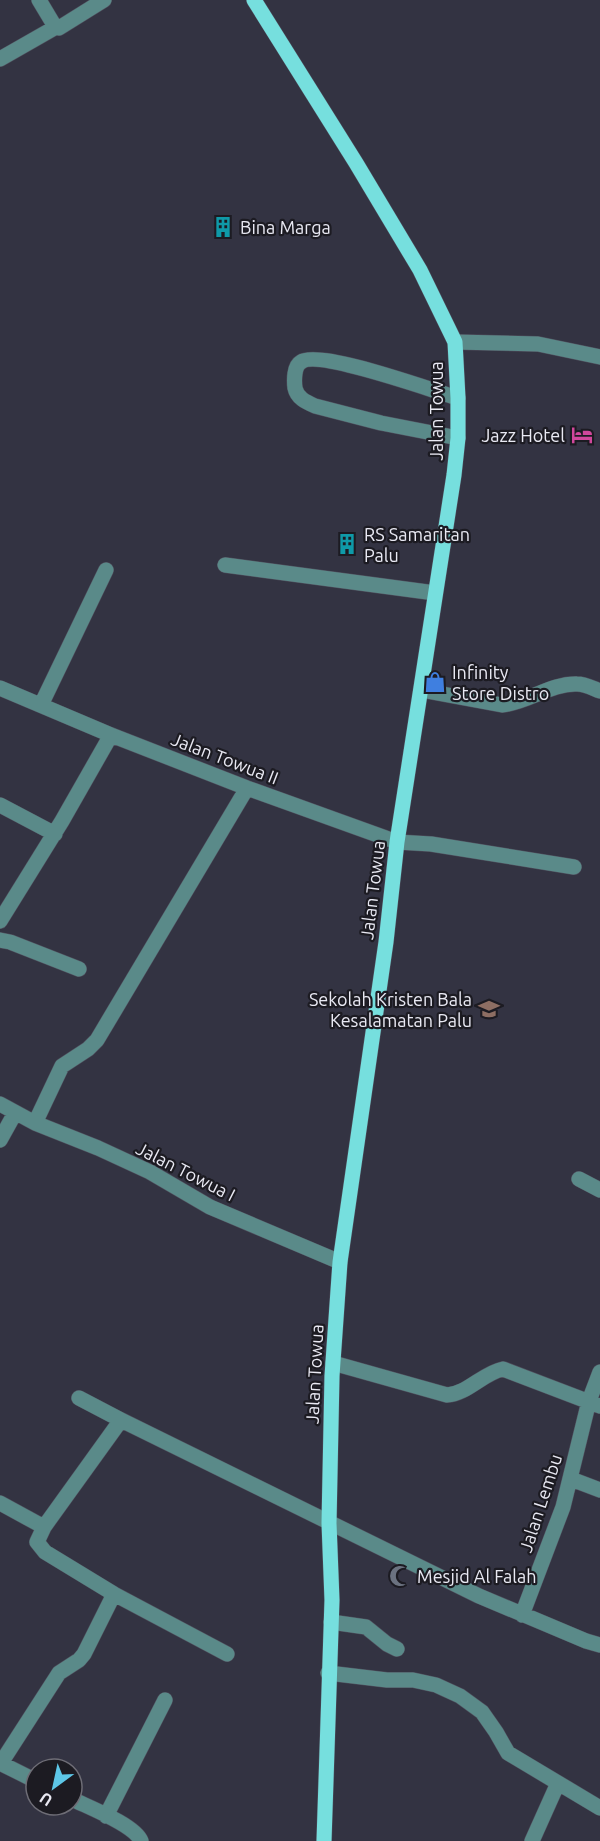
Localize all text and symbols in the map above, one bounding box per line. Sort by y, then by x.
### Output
building icon: Bina Marga [211,215,235,239]
place label: Bina Marga [240,217,331,237]
street label: Jalan Towua [426,361,446,461]
hotel icon: Jazz Hotel [570,423,594,447]
place label: Jazz Hotel [481,425,565,445]
place label: RS Samaritan Palu [364,524,470,565]
building icon: RS Samaritan Palu [335,532,359,556]
place label: Infinity Store Distro [452,662,549,703]
shop icon: Infinity Store Distro [423,670,447,694]
street label: Jalan Towua II [169,728,281,788]
street label: Jalan Towua [356,839,388,941]
place label: Sekolah Kristen Bala Kesalamatan Palu [309,989,472,1030]
school or university icon: Sekolah Kristen Bala Kesalamatan Palu [477,997,501,1021]
street label: Jalan Towua I [133,1137,239,1205]
street label: Jalan Towua [301,1324,327,1424]
street label: Jalan Lembu [515,1451,565,1555]
mosque icon: Mesjid Al Falah [388,1564,412,1588]
place label: Mesjid Al Falah [417,1566,537,1586]
north arrow [24,1757,84,1817]
text: U [36,1789,55,1810]

